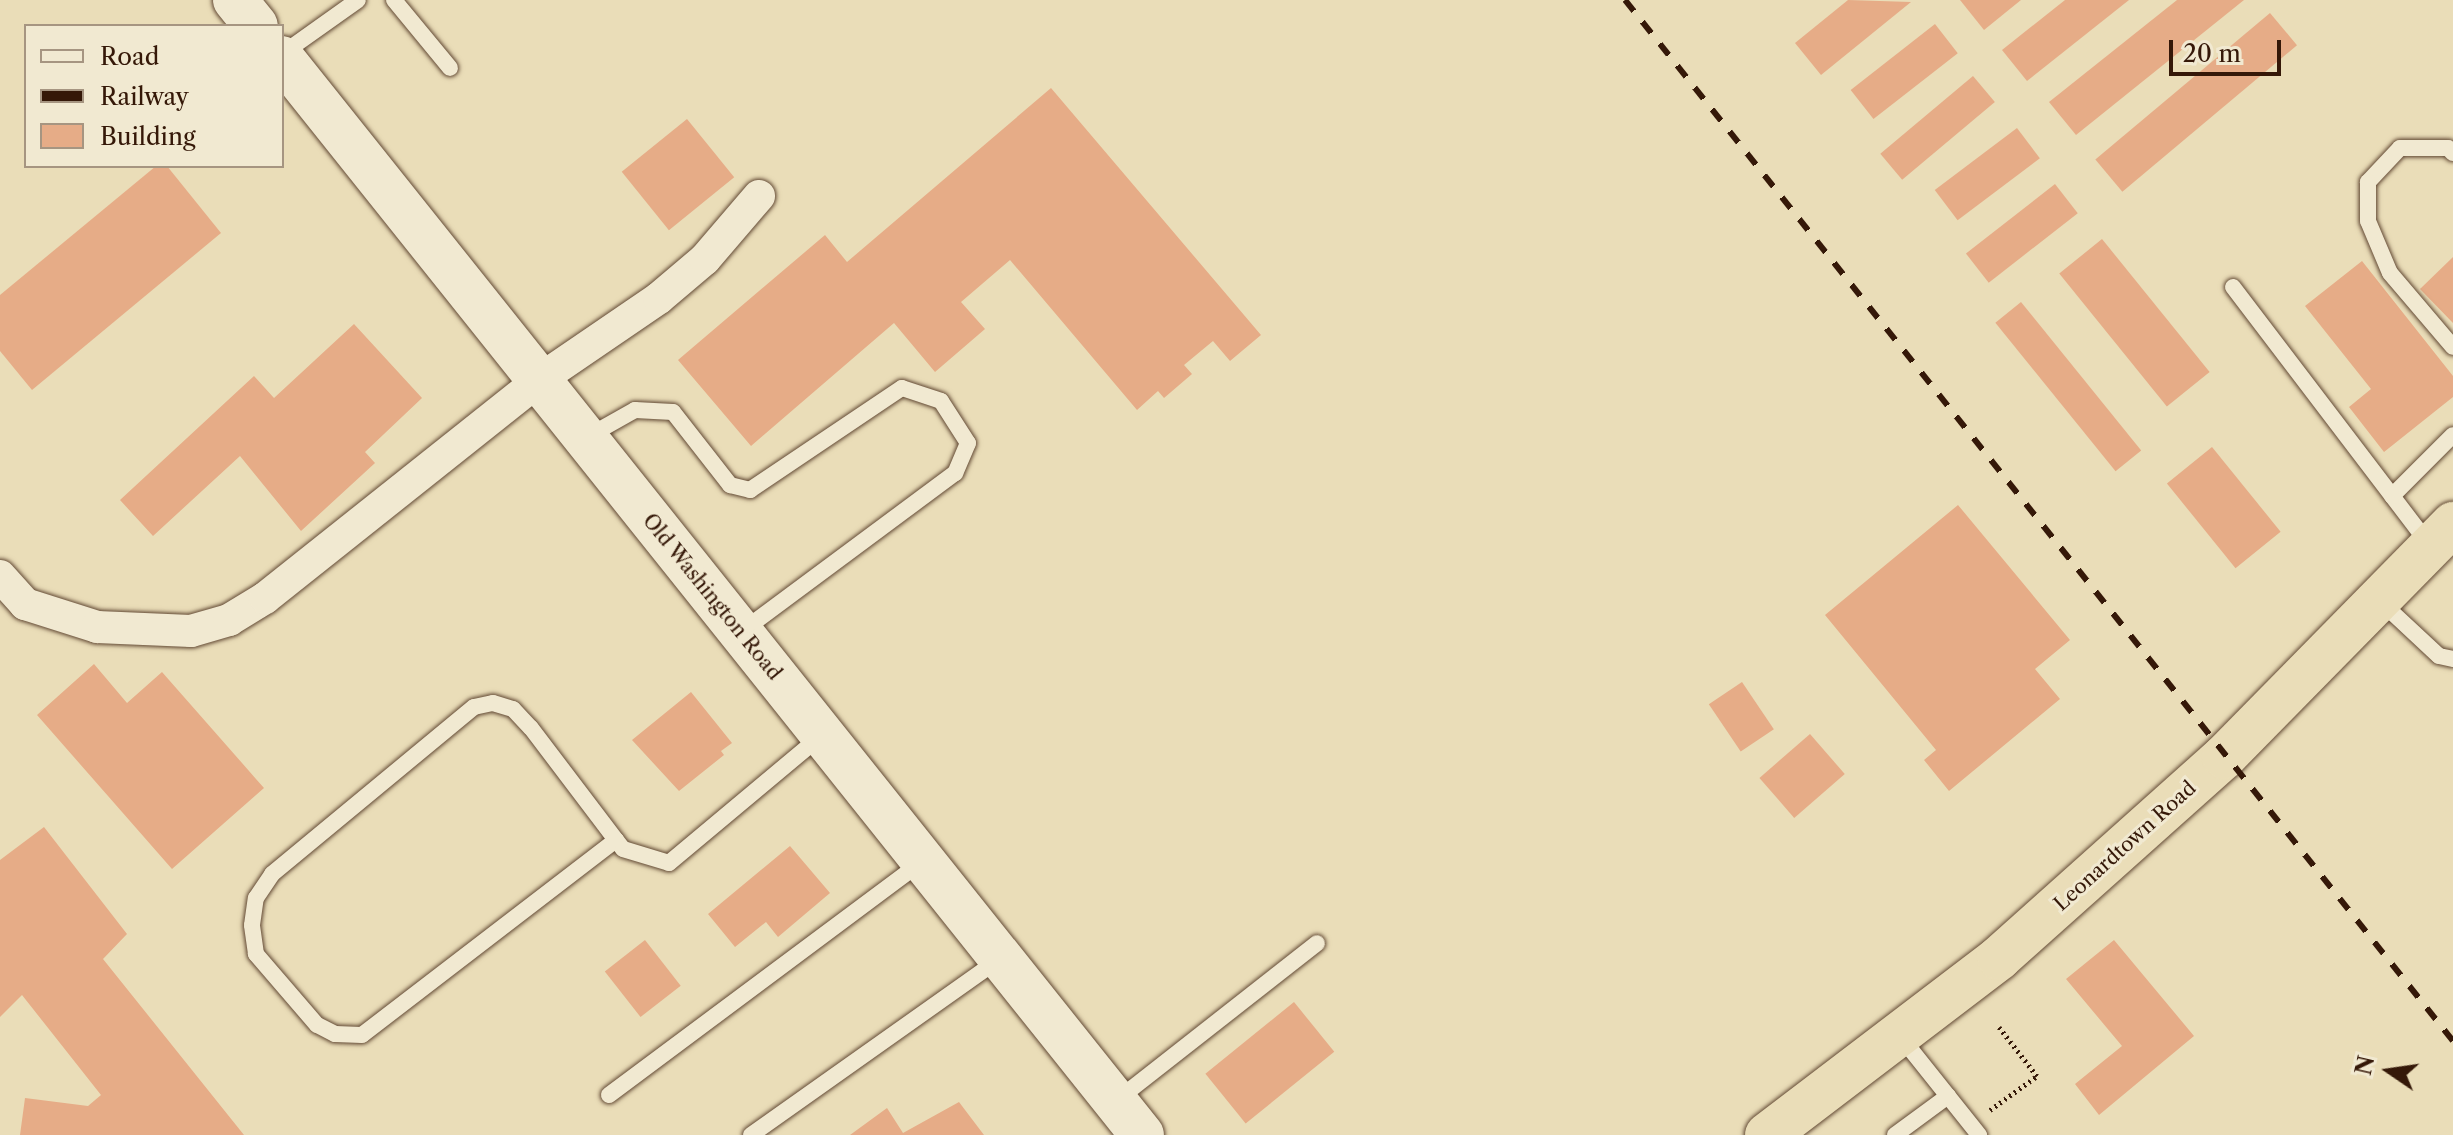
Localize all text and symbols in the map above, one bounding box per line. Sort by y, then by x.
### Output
legend [24,24,284,168]
scale bar [2173,24,2285,74]
text: 20 m [2183,39,2241,68]
text: Road [100,42,159,71]
text: Railway [100,82,189,111]
text: Building [100,122,196,151]
street label: Old Washington Road [637,509,787,685]
street label: Leonardtown Road [2049,776,2201,916]
north arrow [2349,1031,2429,1111]
text: N [2350,1053,2380,1078]

